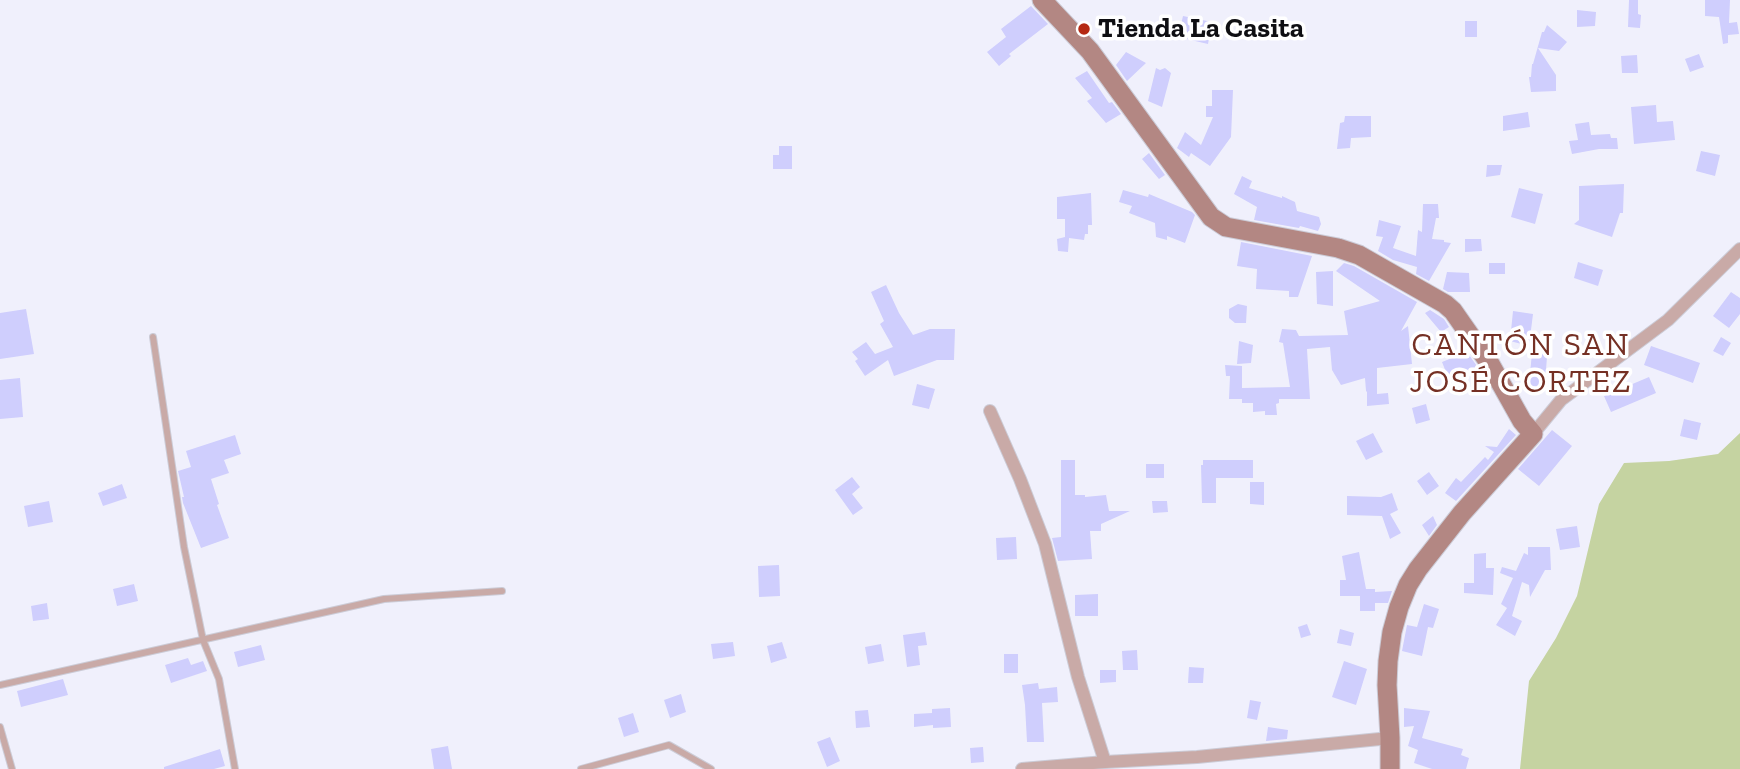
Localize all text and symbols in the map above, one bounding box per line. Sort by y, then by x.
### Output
place label: Tienda La Casita [1098,12,1304,46]
marker: Tienda La Casita [1076,21,1092,37]
district label: CANTÓN SAN JOSÉ CORTEZ [1411,327,1631,402]

